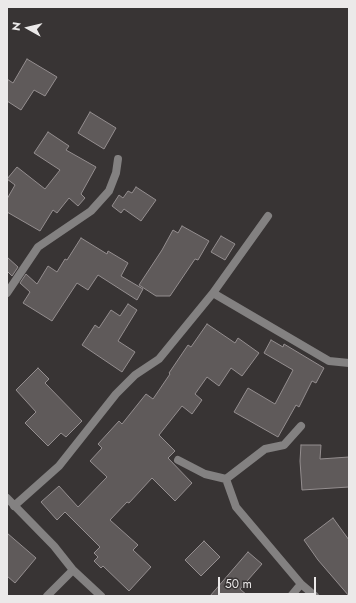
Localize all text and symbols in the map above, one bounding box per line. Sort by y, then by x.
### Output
north arrow [8,8,48,48]
text: N [8,21,25,32]
scale bar [220,569,318,595]
text: 50 m [225,575,252,593]

